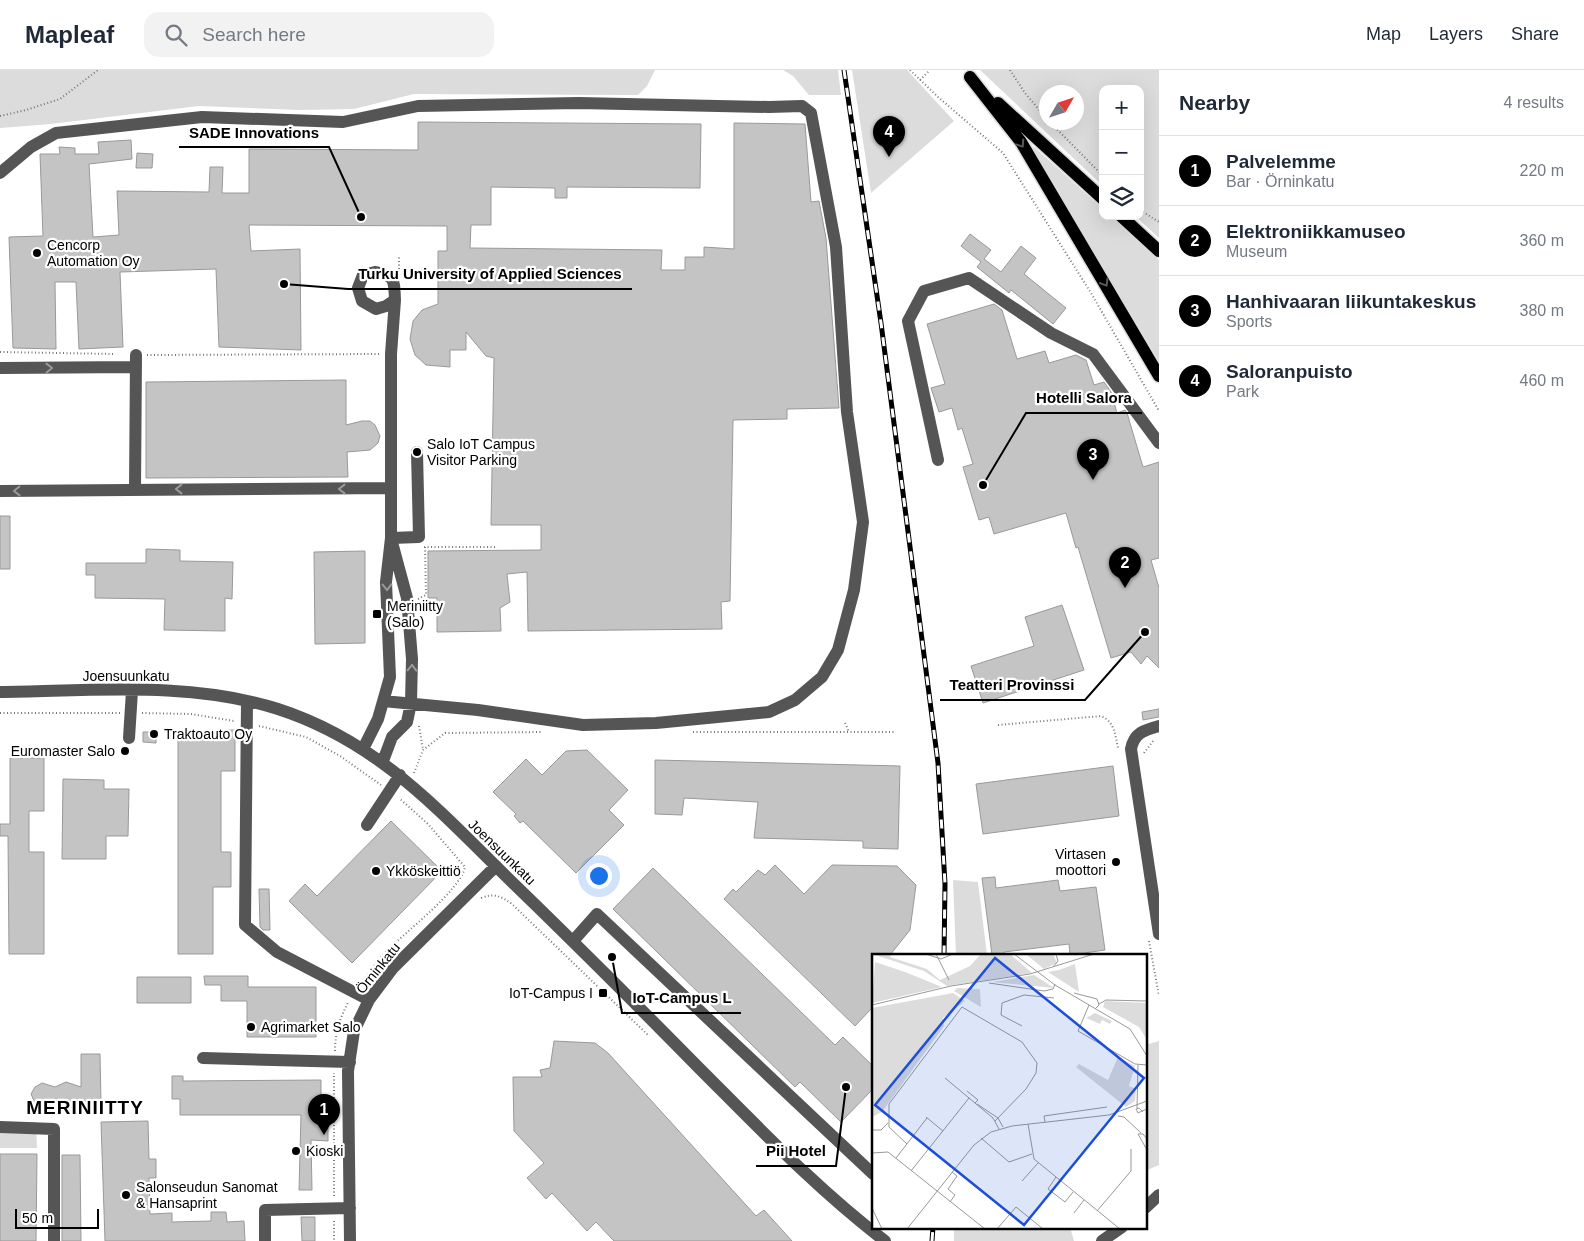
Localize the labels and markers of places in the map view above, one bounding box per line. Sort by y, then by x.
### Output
pin: 4 [873,116,905,157]
callout: SADE Innovations [179,117,329,147]
place label: Cencorp Automation Oy [47,237,140,269]
marker: Cencorp Automation Oy [31,247,43,259]
callout: Turku University of Applied Sciences [348,259,632,289]
callout: Hotelli Salora [1026,383,1142,413]
place label: Salo IoT Campus Visitor Parking [427,436,535,468]
pin: 3 [1077,439,1109,480]
marker: Salo IoT Campus Visitor Parking [411,446,423,458]
pin: 2 [1109,547,1141,588]
place label: Meriniitty (Salo) [387,598,443,630]
marker: Meriniitty (Salo) [371,608,383,620]
callout: Teatteri Provinssi [940,670,1085,700]
place label: Traktoauto Oy [164,726,252,742]
marker: Traktoauto Oy [148,728,160,740]
place label: Euromaster Salo [11,743,115,759]
marker: Euromaster Salo [119,745,131,757]
place label: Virtasen moottori [1055,846,1106,878]
marker: Virtasen moottori [1110,856,1122,868]
place label: Ykköskeittiö [386,863,461,879]
marker: Ykköskeittiö [370,865,382,877]
callout: IoT-Campus L [622,983,741,1013]
place label: IoT-Campus I [509,985,593,1001]
marker: IoT-Campus I [597,987,609,999]
place label: Agrimarket Salo [261,1019,361,1035]
marker: Agrimarket Salo [245,1021,257,1033]
pin: 1 [308,1094,340,1135]
callout: Pii Hotel [756,1136,836,1166]
place label: Kioski [306,1143,343,1159]
marker: Kioski [290,1145,302,1157]
place label: Salonseudun Sanomat & Hansaprint [136,1179,278,1211]
marker: Salonseudun Sanomat & Hansaprint [120,1189,132,1201]

